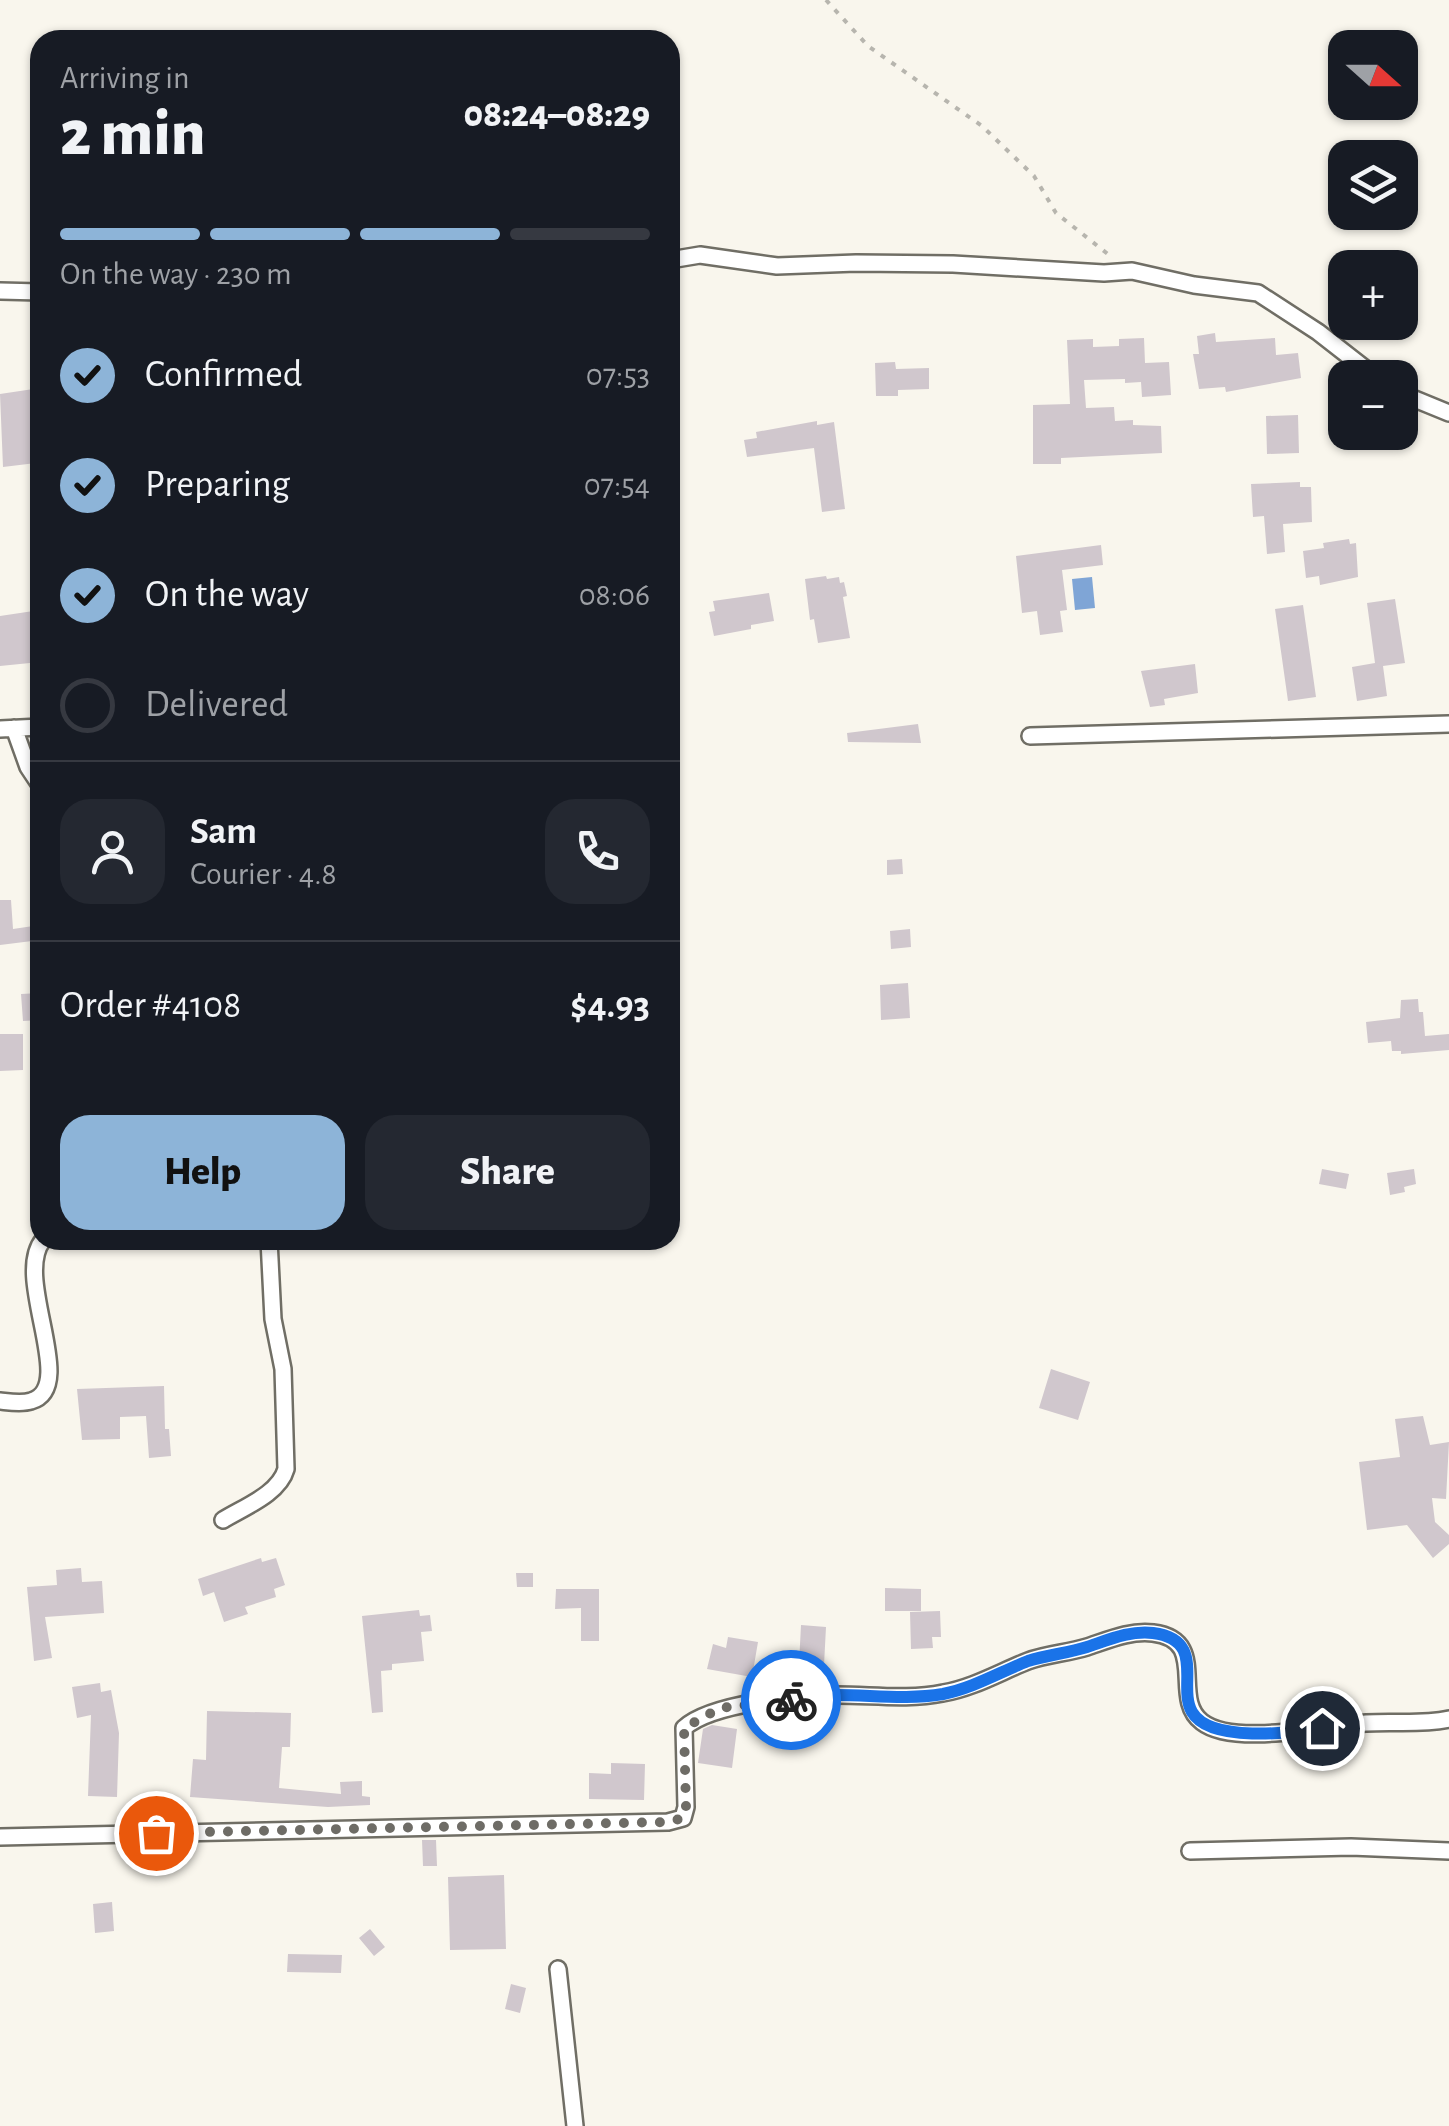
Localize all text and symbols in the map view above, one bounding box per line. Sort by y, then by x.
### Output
north arrow [1328,30,1418,120]
map controls [1328,30,1418,450]
text: Arriving in [60,62,189,94]
text: 08:24–08:29 [463,96,650,134]
text: 2 min [60,102,206,167]
button: layers [1328,140,1418,230]
button: + [1328,250,1418,340]
text: On the way · 230 m [60,258,292,290]
icon: check [60,348,115,403]
text: Confirmed [145,356,302,394]
text: 07:53 [586,359,650,391]
button: − [1328,360,1418,450]
icon: check [60,458,115,513]
text: Preparing [145,466,290,504]
text: 07:54 [584,469,650,501]
icon: check [60,568,115,623]
text: On the way [145,576,309,614]
text: 08:06 [579,579,650,611]
text: Delivered [145,686,288,724]
button: person [60,799,165,904]
button: phone [545,799,650,904]
text: Sam [190,813,257,851]
text: Courier · 4.8 [190,858,337,890]
text: Order #4108 [60,987,241,1025]
text: $4.93 [570,987,650,1025]
button: Help [60,1115,345,1230]
button: Share [365,1115,650,1230]
courier [741,1650,841,1750]
icon: bike [764,1673,819,1728]
pin [1280,1686,1365,1771]
icon: home [1295,1701,1350,1756]
pin [114,1791,199,1876]
icon: bag [129,1806,184,1861]

